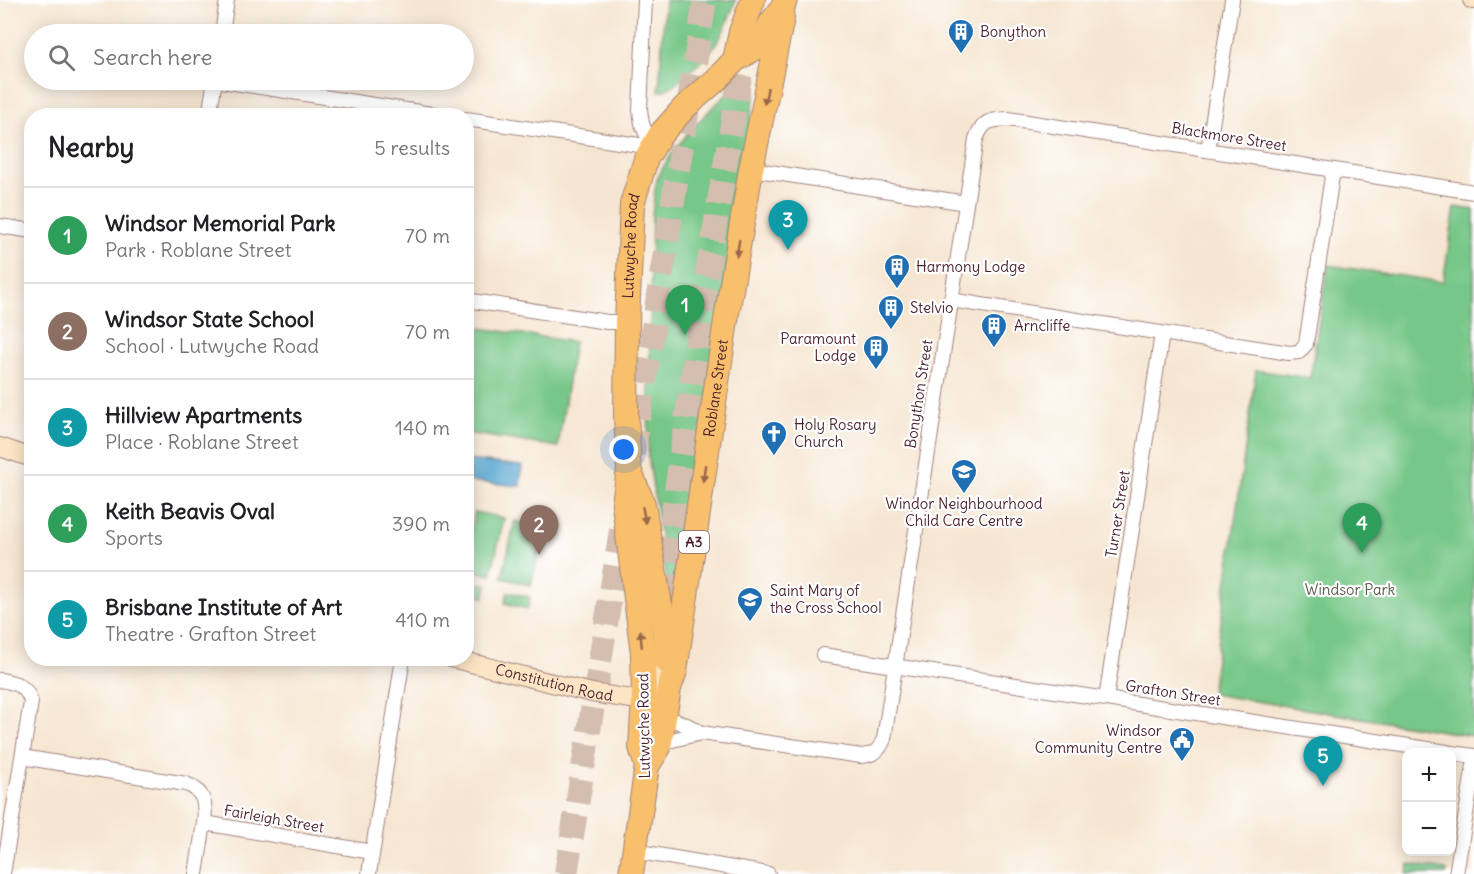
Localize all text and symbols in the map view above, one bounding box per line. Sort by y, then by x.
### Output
building icon: Bonython [946,17,976,55]
place label: Bonython [980,22,1047,41]
search box [24,24,474,90]
icon: search [45,41,78,74]
text: Search here [93,43,212,71]
one-way arrow [761,87,771,105]
street label: Blackmore Street [1170,118,1288,155]
text: Nearby [48,131,134,164]
text: 5 results [374,135,450,160]
street label: Lutwyche Road [618,191,644,299]
pin: 3 [768,200,808,250]
text: Windsor Memorial Park [105,209,335,237]
text: 1 [64,223,71,248]
text: 70 m [405,223,450,248]
text: Park · Roblane Street [105,237,292,262]
one-way arrow [733,239,742,258]
building icon: Harmony Lodge [882,252,912,290]
place label: Harmony Lodge [916,257,1025,276]
pin: 1 [666,286,704,335]
building icon: Stelvio [876,293,906,331]
place label: Stelvio [910,298,954,317]
text: Windsor State School [105,305,314,333]
building icon: Arncliffe [979,311,1009,349]
place label: Arncliffe [1014,316,1070,335]
text: 2 [62,319,73,344]
text: 70 m [405,319,450,344]
place label: Paramount Lodge [780,329,856,365]
text: School · Lutwyche Road [105,333,319,358]
building icon: Paramount Lodge [861,333,891,371]
street label: Roblane Street [699,338,732,438]
street label: Bonython Street [901,338,936,450]
text: Hillview Apartments [105,401,302,429]
text: 3 [62,415,73,440]
text: 140 m [395,415,450,440]
place label: Holy Rosary Church [794,415,877,451]
church icon: Holy Rosary Church [759,419,789,457]
text: Place · Roblane Street [105,429,299,454]
your location [609,435,638,464]
school or university icon: Windor Neighbourhood Child Care Centre [949,457,979,495]
one-way arrow [700,464,709,483]
street label: Turner Street [1101,469,1134,559]
place label: Windor Neighbourhood Child Care Centre [885,494,1043,530]
text: Keith Beavis Oval [105,497,275,525]
pin: 4 [1342,504,1382,553]
one-way arrow [640,505,649,524]
pin: 2 [520,506,558,555]
text: 4 [62,511,73,536]
text: 390 m [392,511,450,536]
text: Sports [105,525,163,550]
road number: A3 [679,531,709,553]
park label: Windsor Park [1305,580,1396,599]
place label: Saint Mary of the Cross School [770,581,882,617]
school or university icon: Saint Mary of the Cross School [735,585,765,623]
text: Brisbane Institute of Art [105,593,342,621]
text: 5 [62,607,73,632]
text: 410 m [395,607,450,632]
text: Theatre · Grafton Street [105,621,316,646]
one-way arrow [636,630,646,649]
street label: Constitution Road [493,659,614,705]
street label: Lutwyche Road [633,673,654,779]
street label: Grafton Street [1124,676,1222,709]
place label: Windsor Community Centre [1035,721,1162,757]
public building icon: Windsor Community Centre [1167,725,1197,763]
pin: 5 [1304,736,1342,786]
map controls [1402,748,1456,856]
button: + [1402,748,1456,802]
street label: Fairleigh Street [223,800,326,837]
button: − [1402,802,1456,856]

